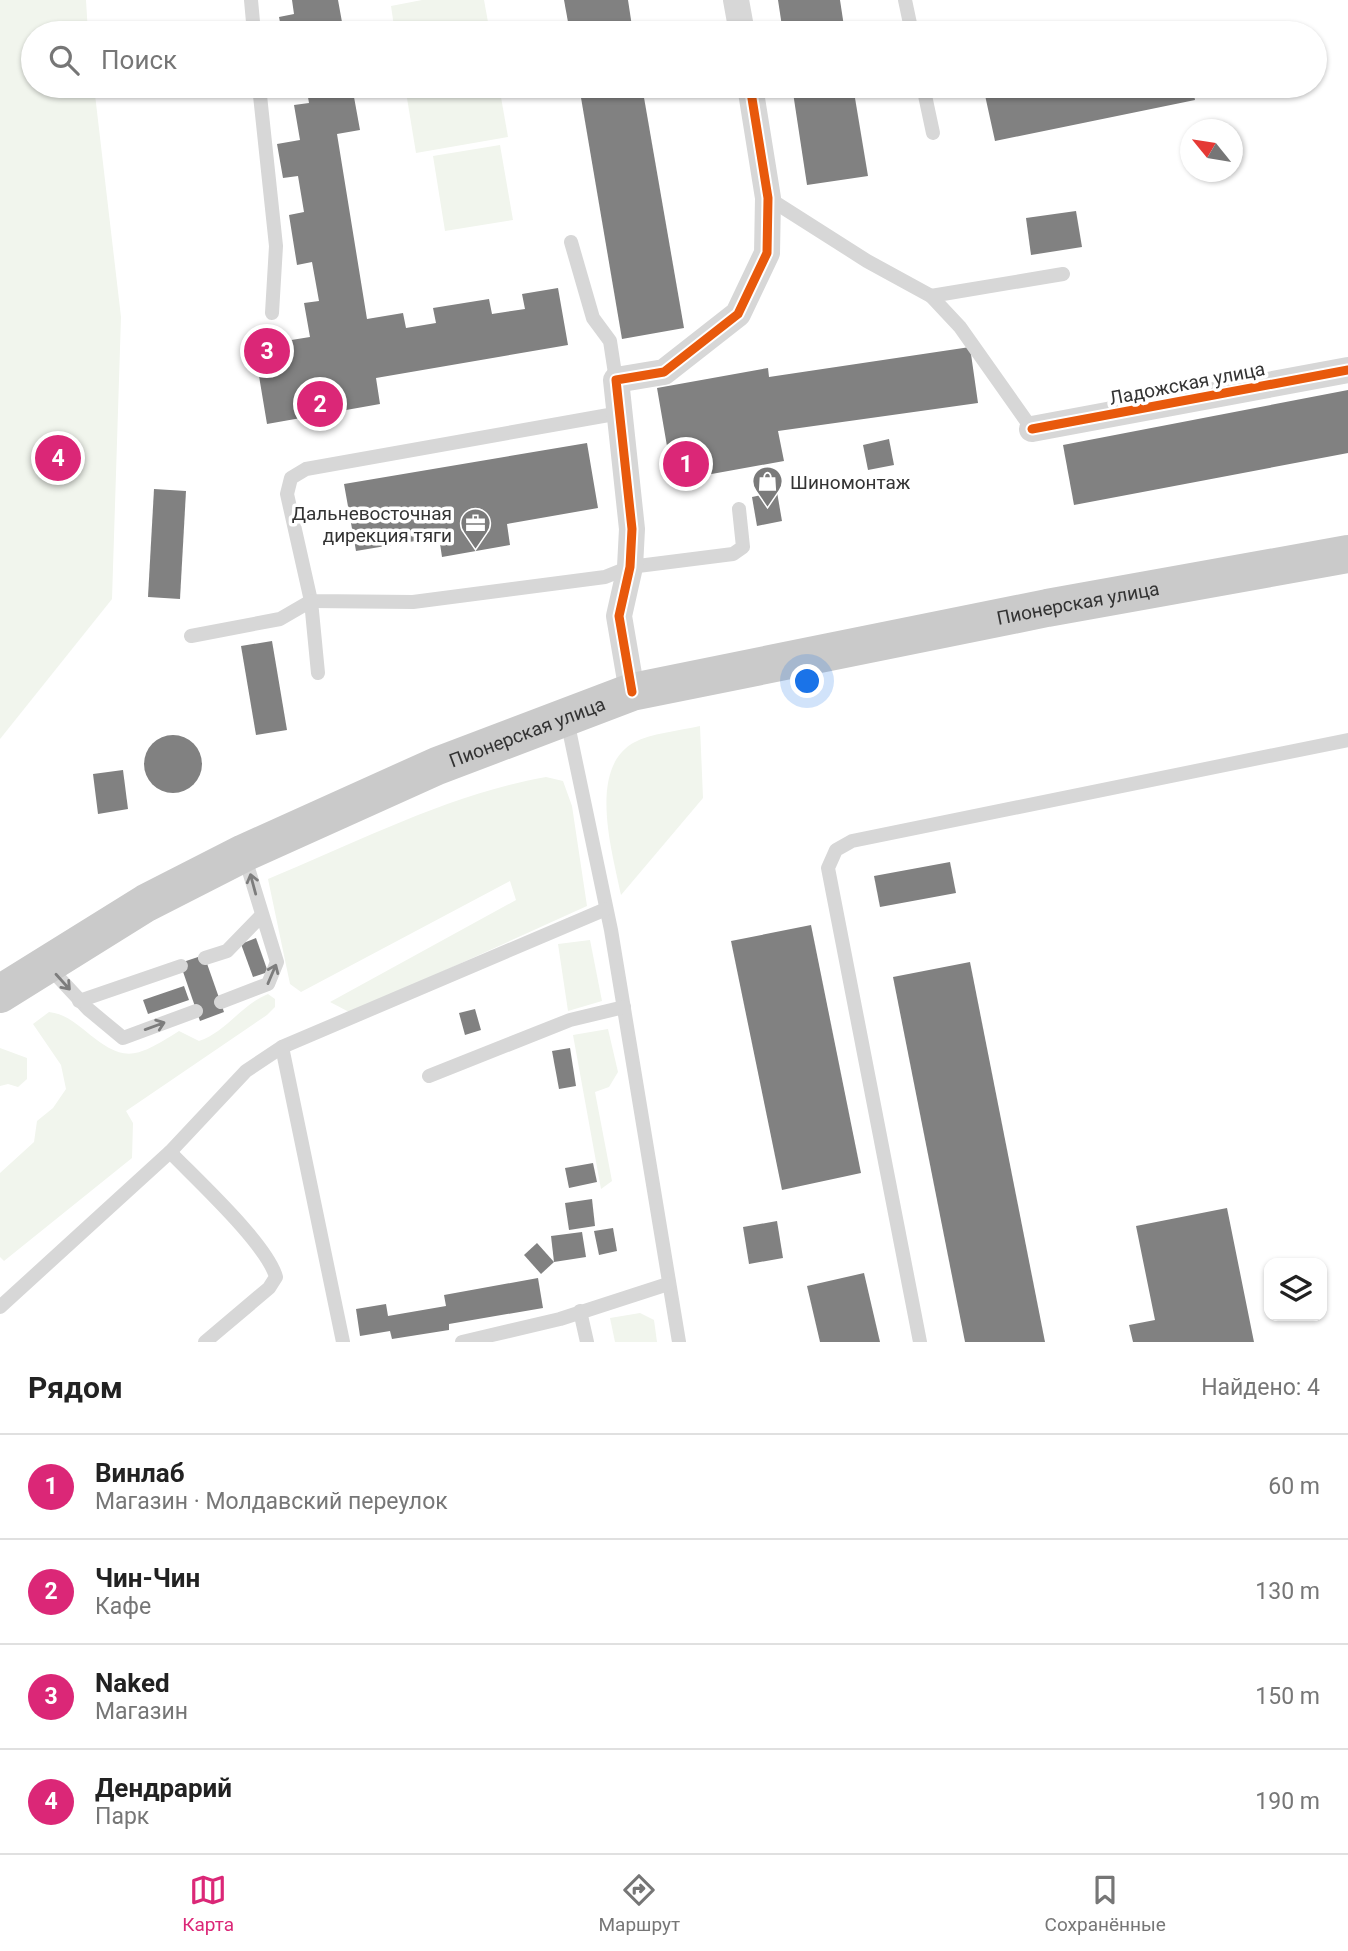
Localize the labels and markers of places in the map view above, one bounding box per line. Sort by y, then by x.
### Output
pin: 3 [244,325,290,377]
pin: 2 [297,378,343,430]
pin: 4 [35,432,81,484]
pin: 1 [663,438,709,490]
shop icon: Шиномонтаж [750,465,784,509]
place label: Шиномонтаж [790,471,911,494]
place label: Дальневосточная дирекция тяги [292,502,452,547]
office icon: Дальневосточная дирекция тяги [458,507,492,551]

